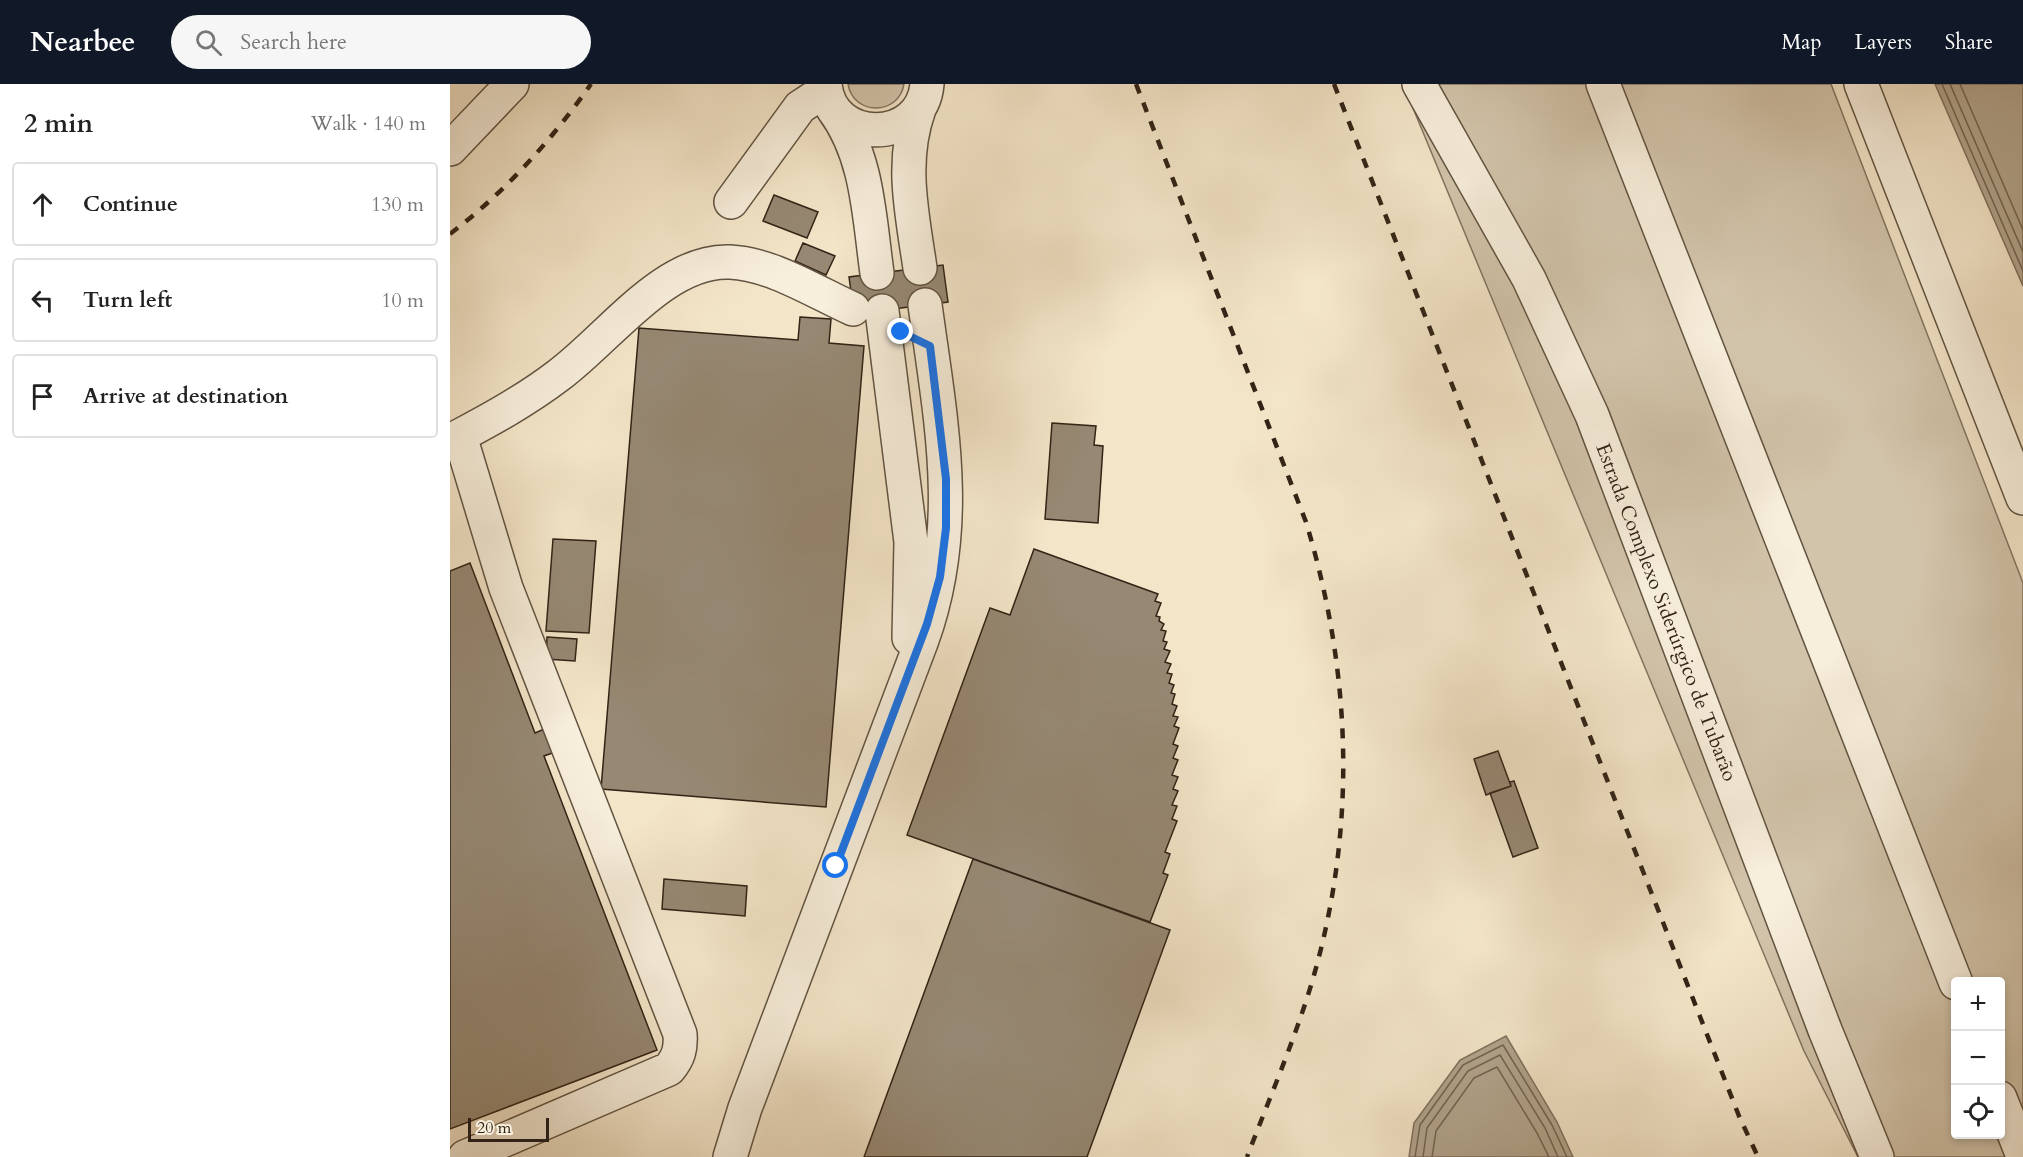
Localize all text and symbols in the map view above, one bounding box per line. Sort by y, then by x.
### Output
search box [171,15,591,69]
text: Nearbee [30,23,135,61]
icon: search [192,26,225,59]
text: Search here [240,27,347,57]
text: Map [1782,28,1822,57]
text: Layers [1855,28,1912,57]
text: Share [1945,28,1993,57]
text: 2 min [24,106,93,141]
text: Walk · 140 m [311,110,426,137]
icon: ahead [26,188,59,221]
text: Continue [83,189,178,219]
text: 130 m [371,191,424,218]
icon: left [26,284,59,317]
text: Turn left [83,285,172,315]
text: 10 m [381,287,424,314]
route end [887,318,913,344]
icon: arrive [26,380,59,413]
text: Arrive at destination [83,381,288,411]
street label: Estrada Complexo Siderúrgico de Tubarão [1589,439,1744,785]
route start [822,852,848,878]
map controls [1951,977,2005,1139]
button: + [1951,977,2005,1031]
button: − [1951,1031,2005,1085]
button: locate [1951,1085,2005,1139]
scale bar [468,1115,549,1142]
text: 20 m [477,1117,511,1139]

